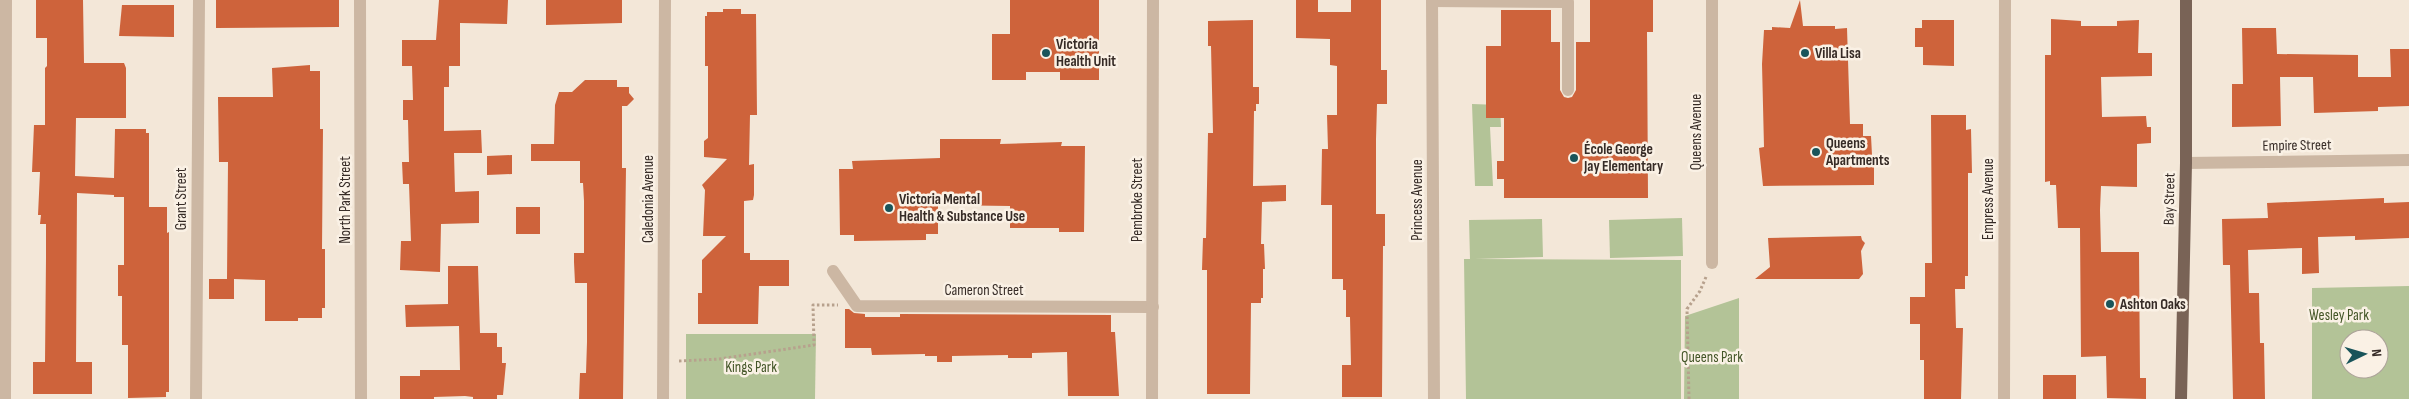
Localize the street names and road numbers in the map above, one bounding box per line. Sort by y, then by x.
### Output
street label: Queens Avenue [1687,94,1706,170]
street label: Empire Street [2262,135,2332,156]
street label: Caledonia Avenue [639,155,658,243]
street label: North Park Street [336,156,355,244]
street label: Pembroke Street [1128,158,1147,242]
street label: Empress Avenue [1979,158,1998,240]
street label: Princess Avenue [1408,159,1427,241]
street label: Grant Street [172,167,191,230]
street label: Bay Street [2160,172,2179,225]
street label: Cameron Street [944,281,1024,300]

